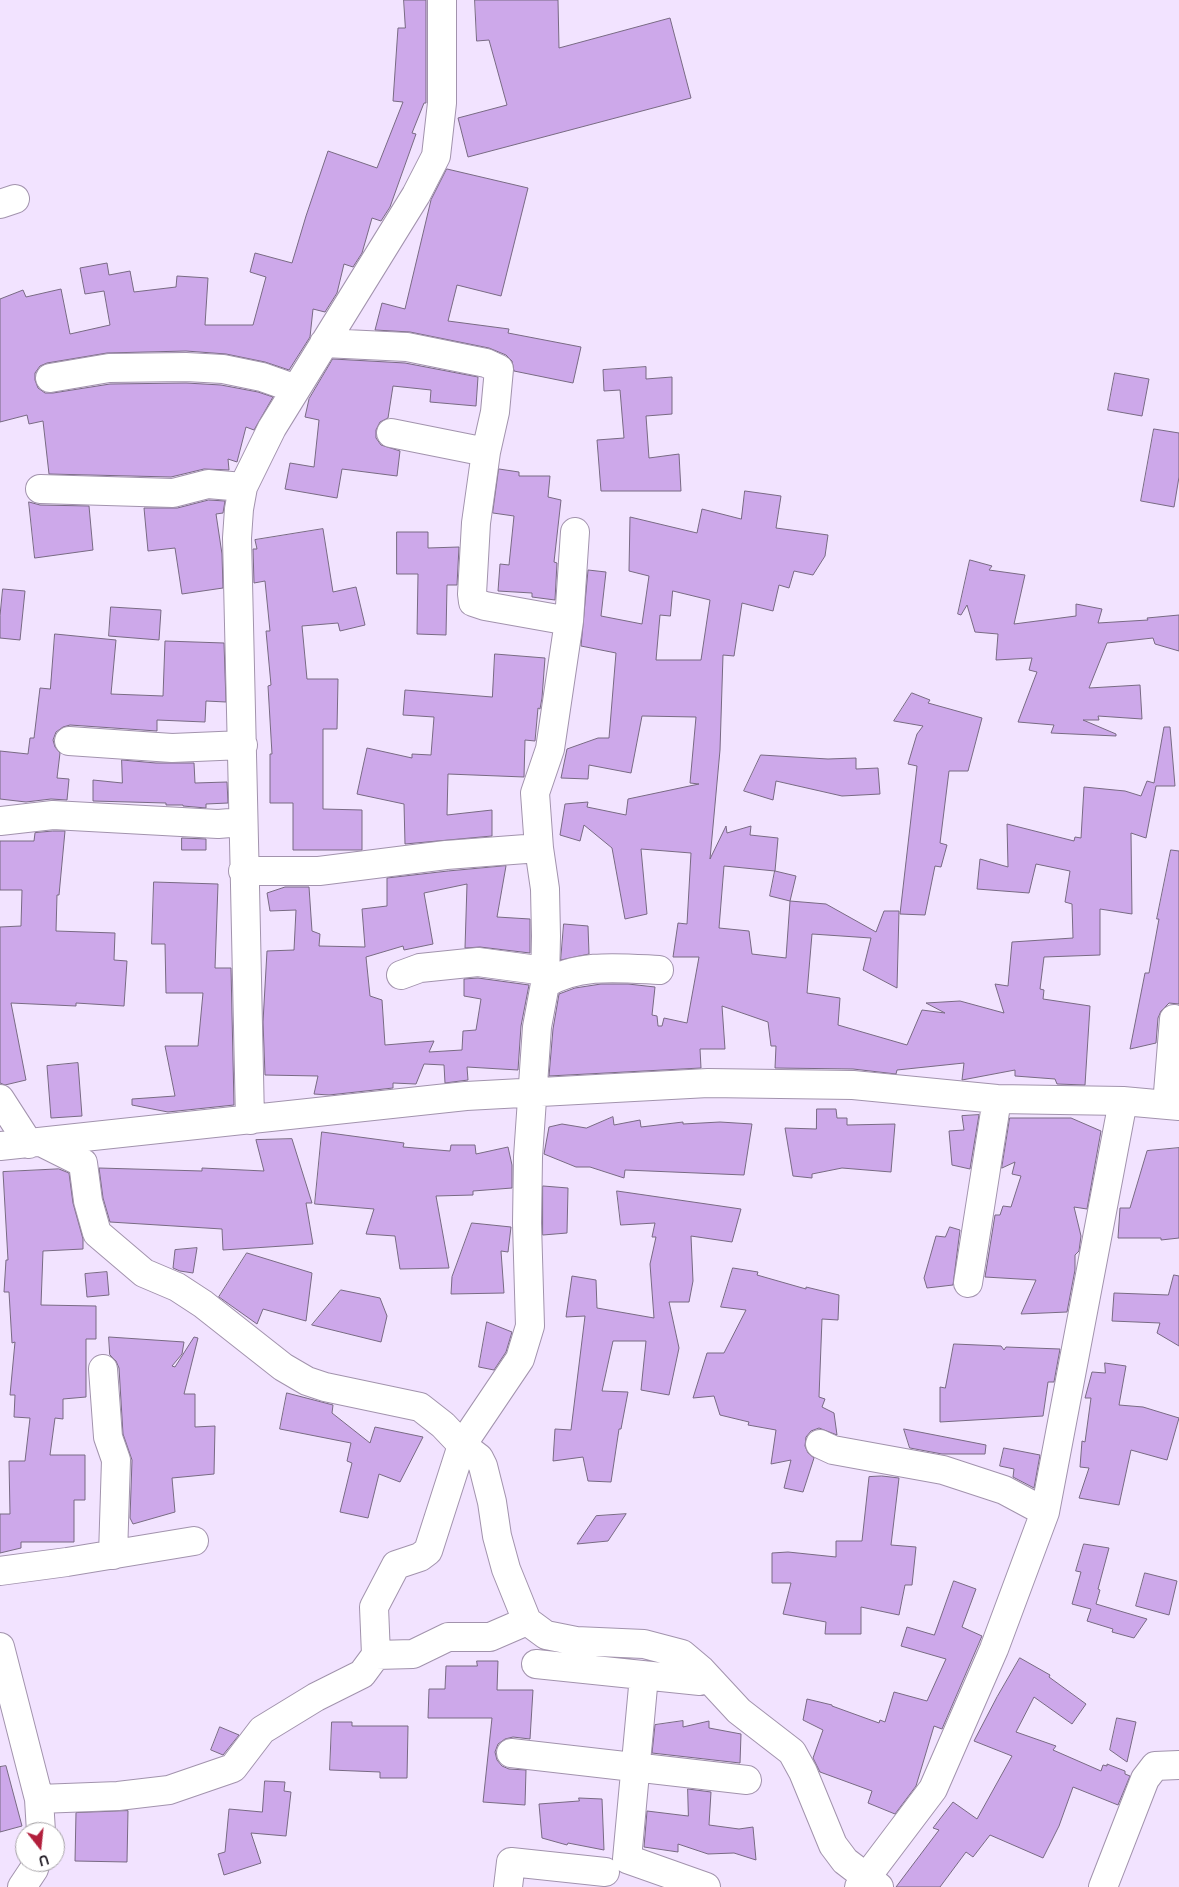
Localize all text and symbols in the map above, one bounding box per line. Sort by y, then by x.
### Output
north arrow [15,1822,65,1872]
text: U [37,1850,51,1870]

